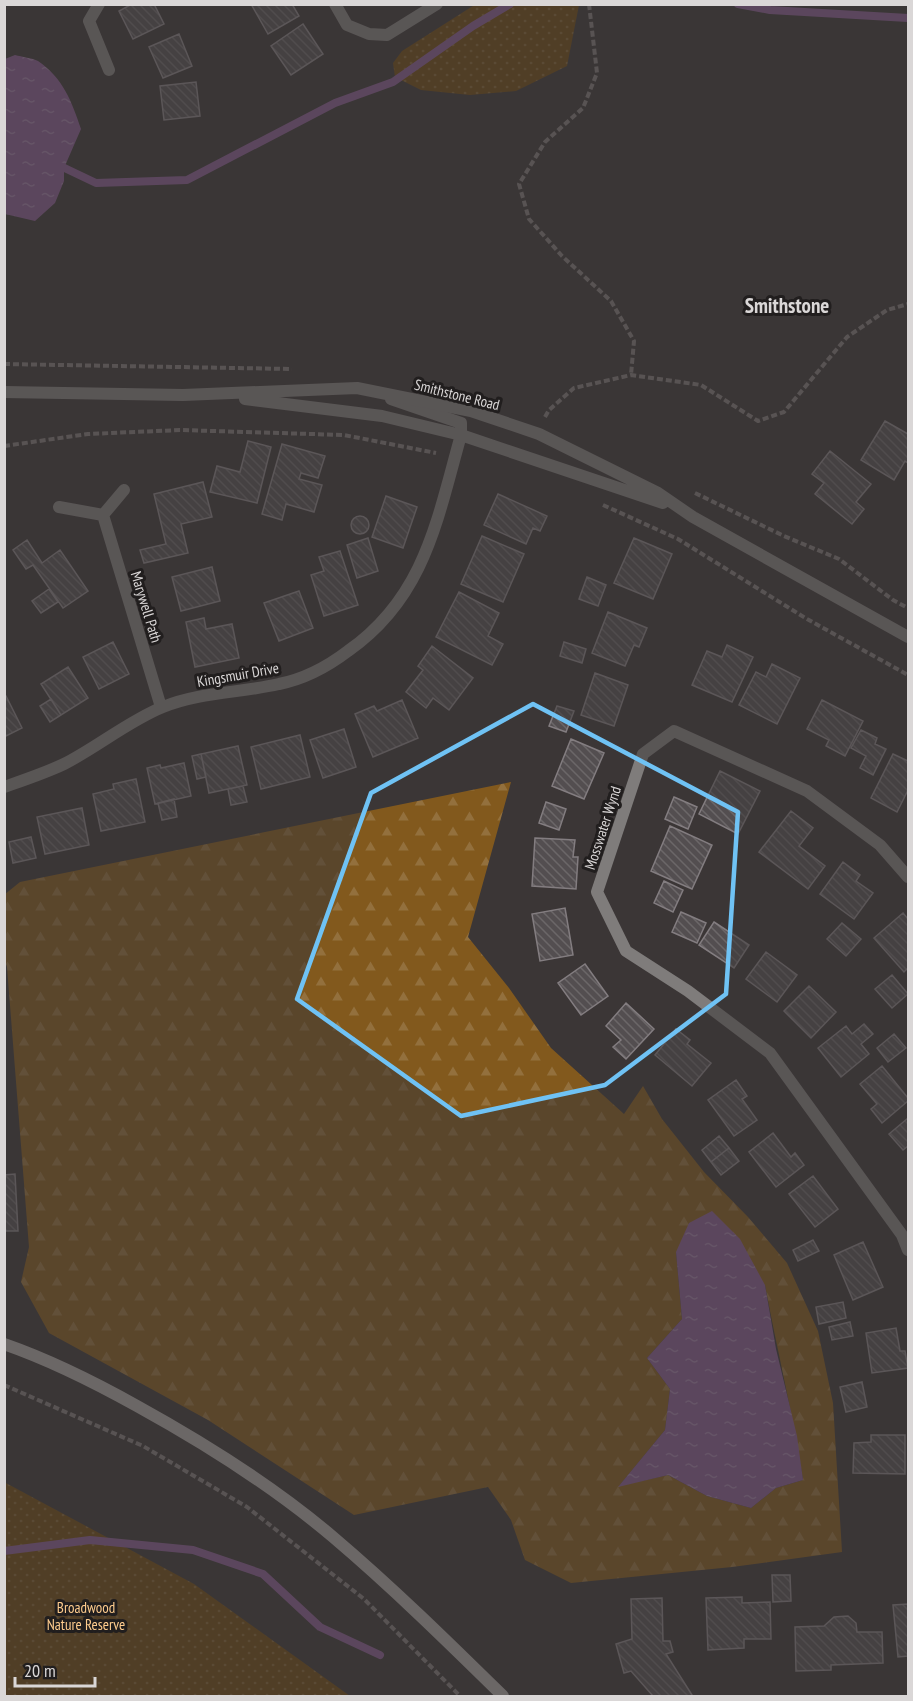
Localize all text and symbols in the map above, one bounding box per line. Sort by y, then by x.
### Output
district label: Smithstone [745,292,829,319]
street label: Smithstone Road [412,375,502,414]
street label: Marywell Path [127,569,166,645]
street label: Kingsmuir Drive [195,658,280,691]
street label: Mosswater Wynd [580,784,625,872]
park label: Broadwood Nature Reserve [47,1598,125,1634]
scale bar [15,1650,94,1688]
text: 20 m [24,1659,56,1682]

